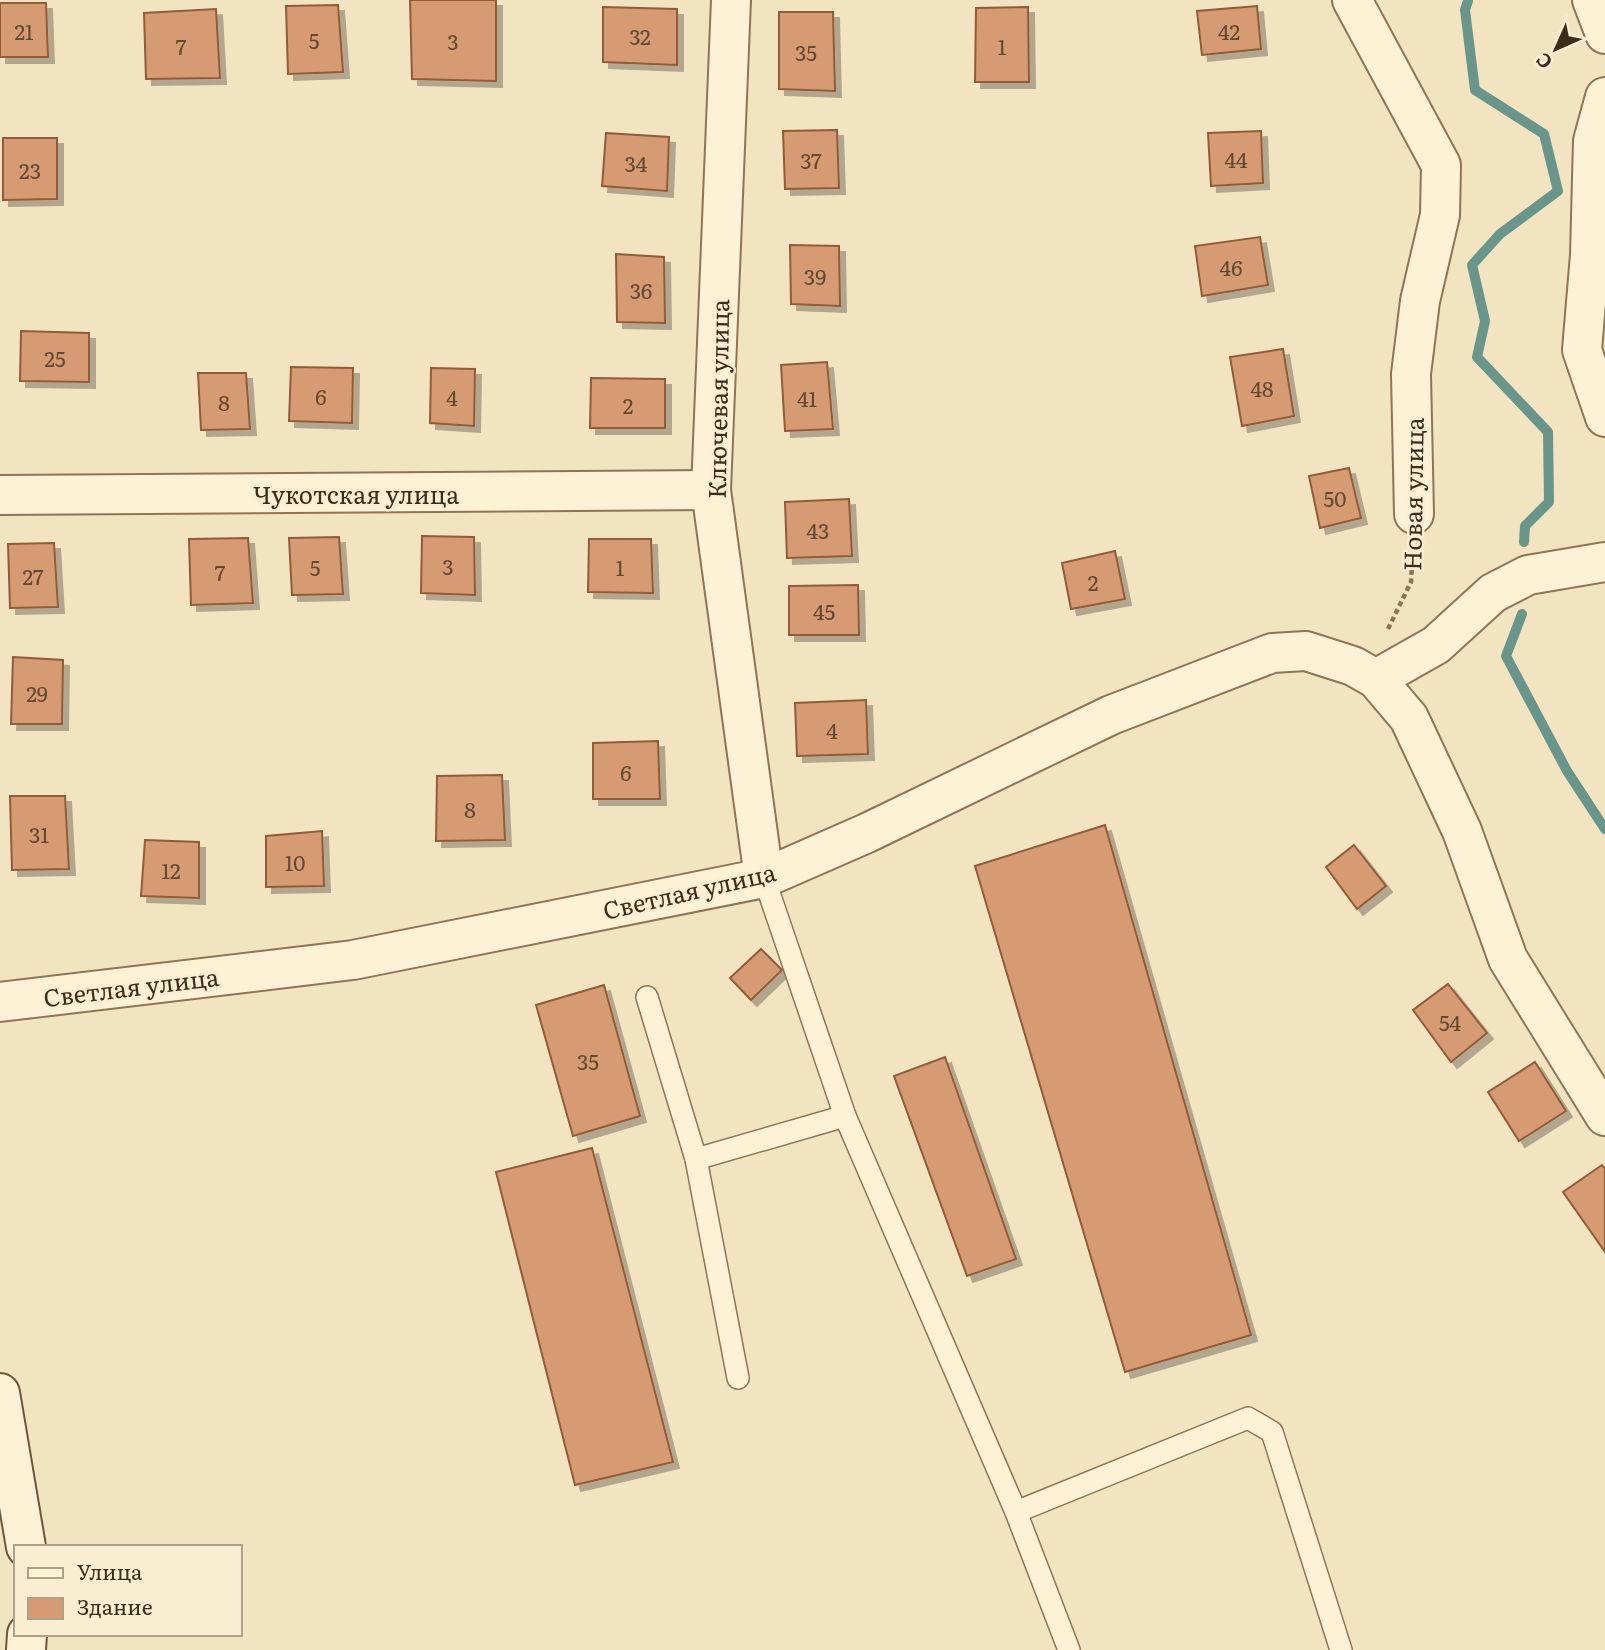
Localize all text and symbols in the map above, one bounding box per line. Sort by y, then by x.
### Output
north arrow [1521,14,1591,84]
house number: 21 [14,15,34,46]
house number: 42 [1218,15,1240,46]
house number: 32 [629,20,651,51]
house number: 5 [309,24,319,55]
house number: 3 [447,25,459,56]
house number: 7 [176,30,187,61]
house number: 1 [998,30,1007,61]
house number: 35 [795,36,817,67]
text: С [1529,47,1558,76]
house number: 44 [1224,143,1248,174]
house number: 37 [800,144,822,175]
house number: 34 [625,147,648,178]
house number: 23 [19,154,41,185]
house number: 46 [1220,251,1242,282]
house number: 39 [804,260,826,291]
house number: 36 [630,274,652,305]
street label: Ключевая улица [698,299,736,499]
house number: 25 [44,342,66,373]
house number: 48 [1250,372,1274,403]
house number: 6 [315,380,327,411]
house number: 4 [446,381,458,412]
house number: 41 [797,382,818,413]
house number: 8 [218,386,230,417]
house number: 2 [623,389,633,420]
street label: Новая улица [1393,417,1431,571]
street label: Чукотская улица [253,476,459,511]
house number: 50 [1324,482,1346,513]
house number: 43 [807,514,829,545]
house number: 3 [442,550,454,581]
house number: 5 [310,551,320,582]
house number: 1 [616,551,625,582]
house number: 7 [215,556,226,587]
house number: 27 [22,560,44,591]
house number: 2 [1088,566,1098,597]
house number: 45 [813,595,835,626]
house number: 29 [26,677,48,708]
house number: 4 [826,714,838,745]
house number: 6 [620,756,632,787]
house number: 8 [464,793,476,824]
house number: 31 [29,818,49,849]
house number: 10 [285,846,305,877]
street label: Светлая улица [599,853,779,927]
house number: 12 [161,854,181,885]
street label: Светлая улица [41,958,221,1014]
house number: 54 [1439,1006,1462,1037]
house number: 35 [577,1045,599,1076]
legend [14,1545,242,1636]
text: Улица [77,1555,143,1586]
text: Здание [77,1590,153,1621]

